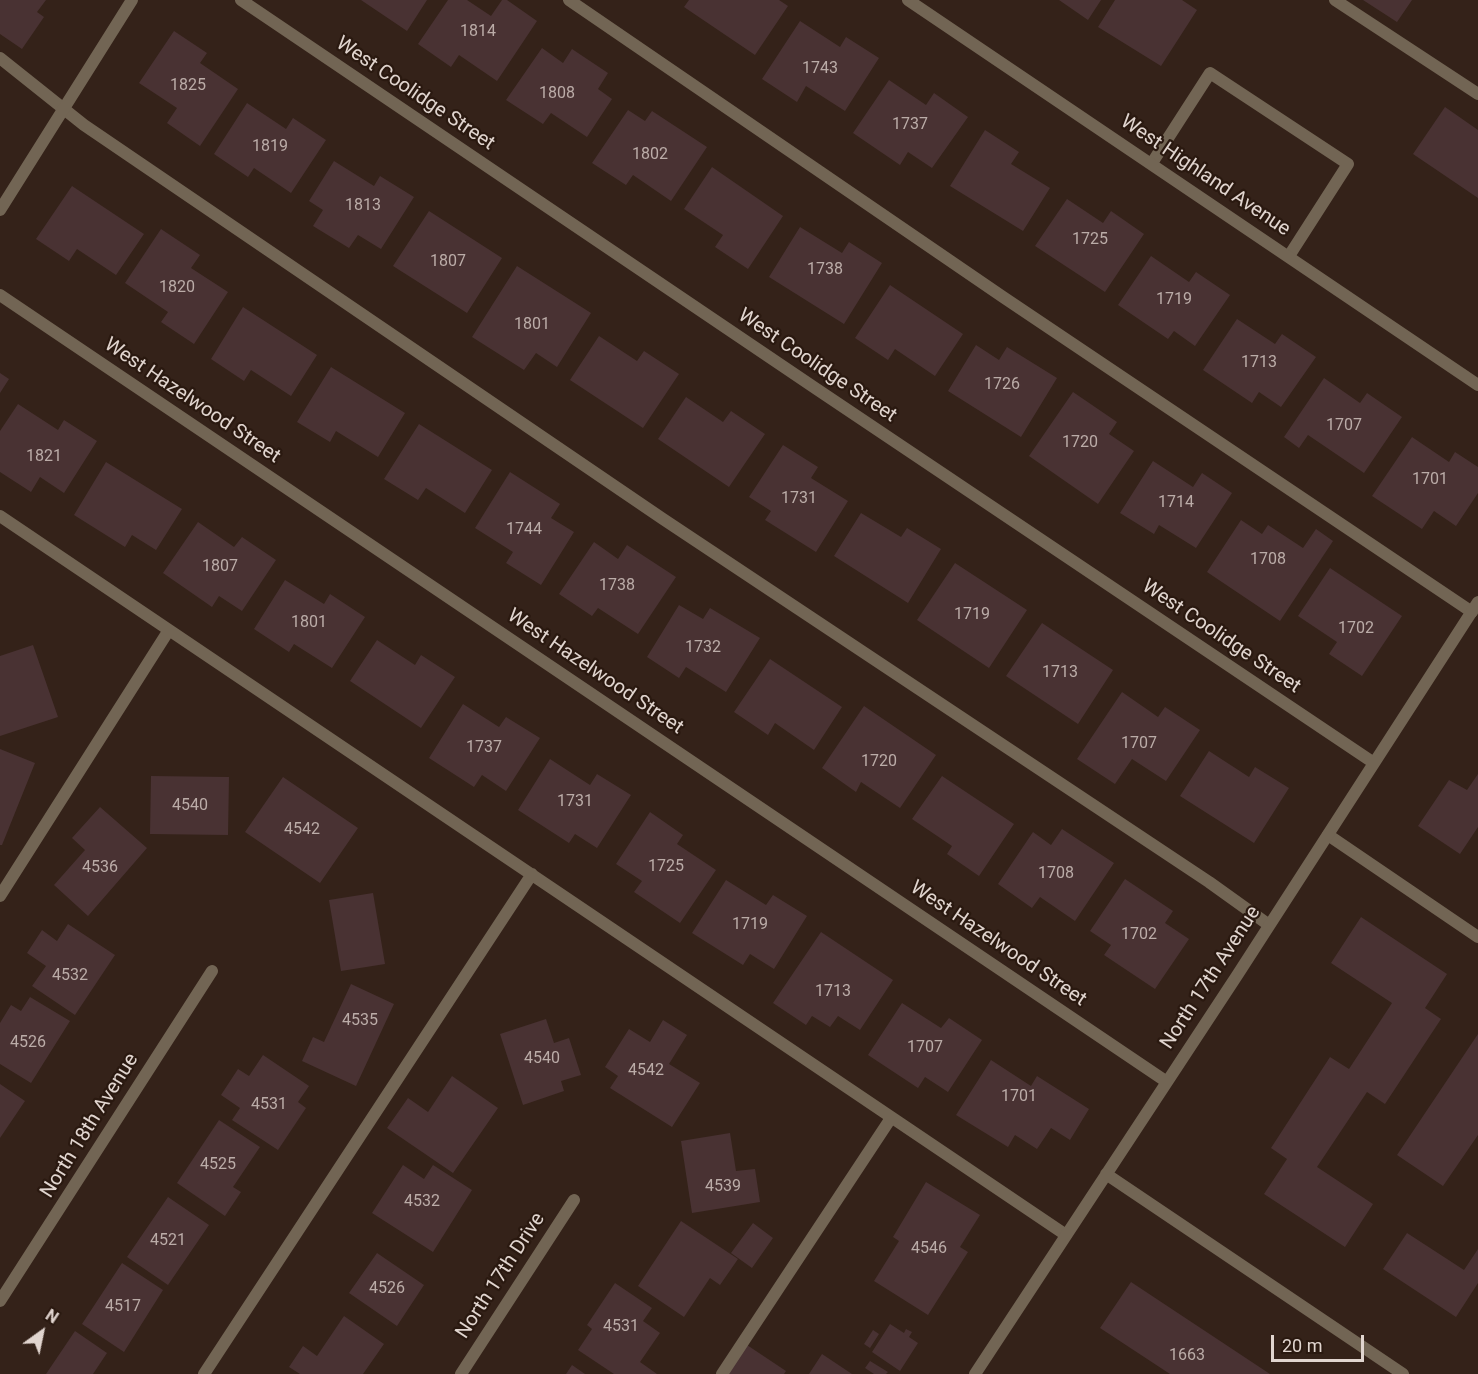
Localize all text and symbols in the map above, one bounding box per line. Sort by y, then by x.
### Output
house number: 1814 [460,22,496,42]
street label: West Coolidge Street [331,32,499,156]
house number: 1743 [802,59,838,79]
house number: 1825 [170,76,206,96]
house number: 1808 [539,84,575,104]
street label: West Highland Avenue [1116,110,1294,242]
house number: 1737 [892,115,928,135]
house number: 1819 [252,137,288,157]
house number: 1802 [632,145,668,165]
house number: 1813 [345,196,381,216]
house number: 1725 [1072,230,1108,250]
house number: 1807 [430,252,466,272]
house number: 1738 [807,260,843,280]
house number: 1820 [159,278,195,298]
house number: 1719 [1156,290,1192,310]
street label: West Coolidge Street [733,304,901,428]
house number: 1801 [514,315,550,335]
street label: West Hazelwood Street [99,333,285,469]
house number: 1713 [1241,353,1277,373]
house number: 1726 [984,375,1020,395]
house number: 1707 [1326,416,1362,436]
house number: 1720 [1062,433,1098,453]
house number: 1821 [26,447,62,467]
house number: 1701 [1412,470,1448,490]
house number: 1731 [781,489,817,509]
house number: 1714 [1158,493,1194,513]
house number: 1744 [506,520,542,540]
house number: 1708 [1250,550,1286,570]
house number: 1807 [202,557,238,577]
street label: West Coolidge Street [1137,575,1305,699]
house number: 1738 [599,576,635,596]
street label: West Hazelwood Street [502,604,688,740]
house number: 1719 [954,605,990,625]
house number: 1801 [291,613,327,633]
house number: 1702 [1338,619,1374,639]
house number: 1732 [685,638,721,658]
house number: 1713 [1042,663,1078,683]
house number: 1707 [1121,734,1157,754]
house number: 1737 [466,738,502,758]
house number: 1720 [861,752,897,772]
house number: 1731 [557,792,593,812]
house number: 4540 [172,796,208,816]
house number: 4542 [284,820,320,840]
house number: 1725 [648,857,684,877]
house number: 4536 [82,858,118,878]
house number: 1708 [1038,864,1074,884]
street label: West Hazelwood Street [905,876,1091,1012]
street label: North 17th Avenue [1156,902,1266,1054]
house number: 1719 [732,915,768,935]
house number: 1702 [1121,925,1157,945]
house number: 4532 [52,966,88,986]
house number: 1713 [815,982,851,1002]
house number: 4535 [342,1011,378,1031]
house number: 4526 [10,1033,46,1053]
house number: 1707 [907,1038,943,1058]
street label: North 18th Avenue [36,1049,144,1203]
house number: 4540 [524,1049,560,1069]
house number: 4542 [628,1061,664,1081]
house number: 1701 [1001,1087,1037,1107]
house number: 4531 [251,1095,287,1115]
house number: 4525 [200,1155,236,1175]
house number: 4539 [705,1177,741,1197]
house number: 4532 [404,1192,440,1212]
street label: North 17th Drive [451,1208,551,1344]
house number: 4521 [150,1231,186,1251]
house number: 4546 [911,1239,947,1259]
house number: 4526 [369,1279,405,1299]
house number: 4517 [105,1297,141,1317]
north arrow [12,1302,72,1362]
text: N [42,1305,62,1328]
house number: 4531 [603,1317,639,1337]
scale bar [1274,1323,1367,1361]
text: 20 m [1282,1335,1322,1356]
house number: 1663 [1169,1346,1205,1366]

